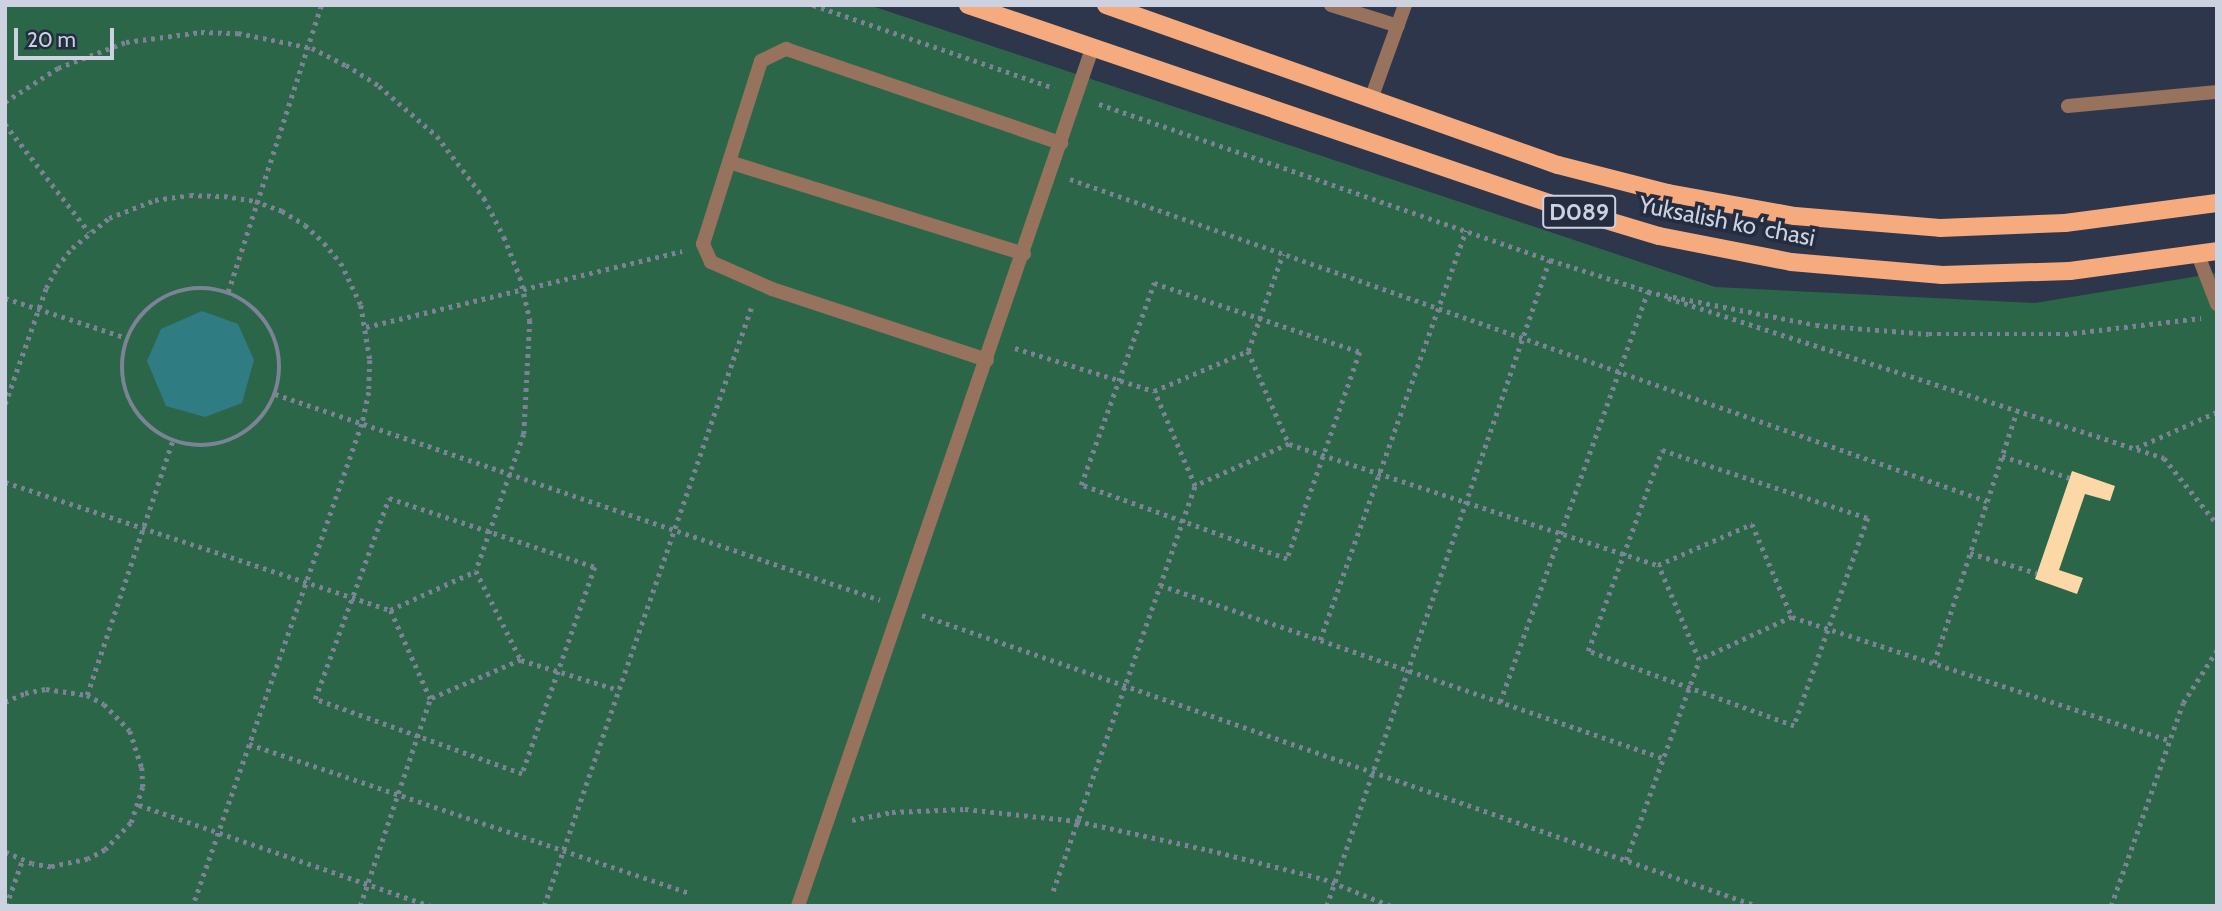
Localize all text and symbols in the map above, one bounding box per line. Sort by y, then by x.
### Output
scale bar [18,14,117,58]
text: 20 m [27,27,76,52]
street label: Yuksalish koʻchasi [1636,190,1818,252]
road number: D089 [1540,192,1618,232]

